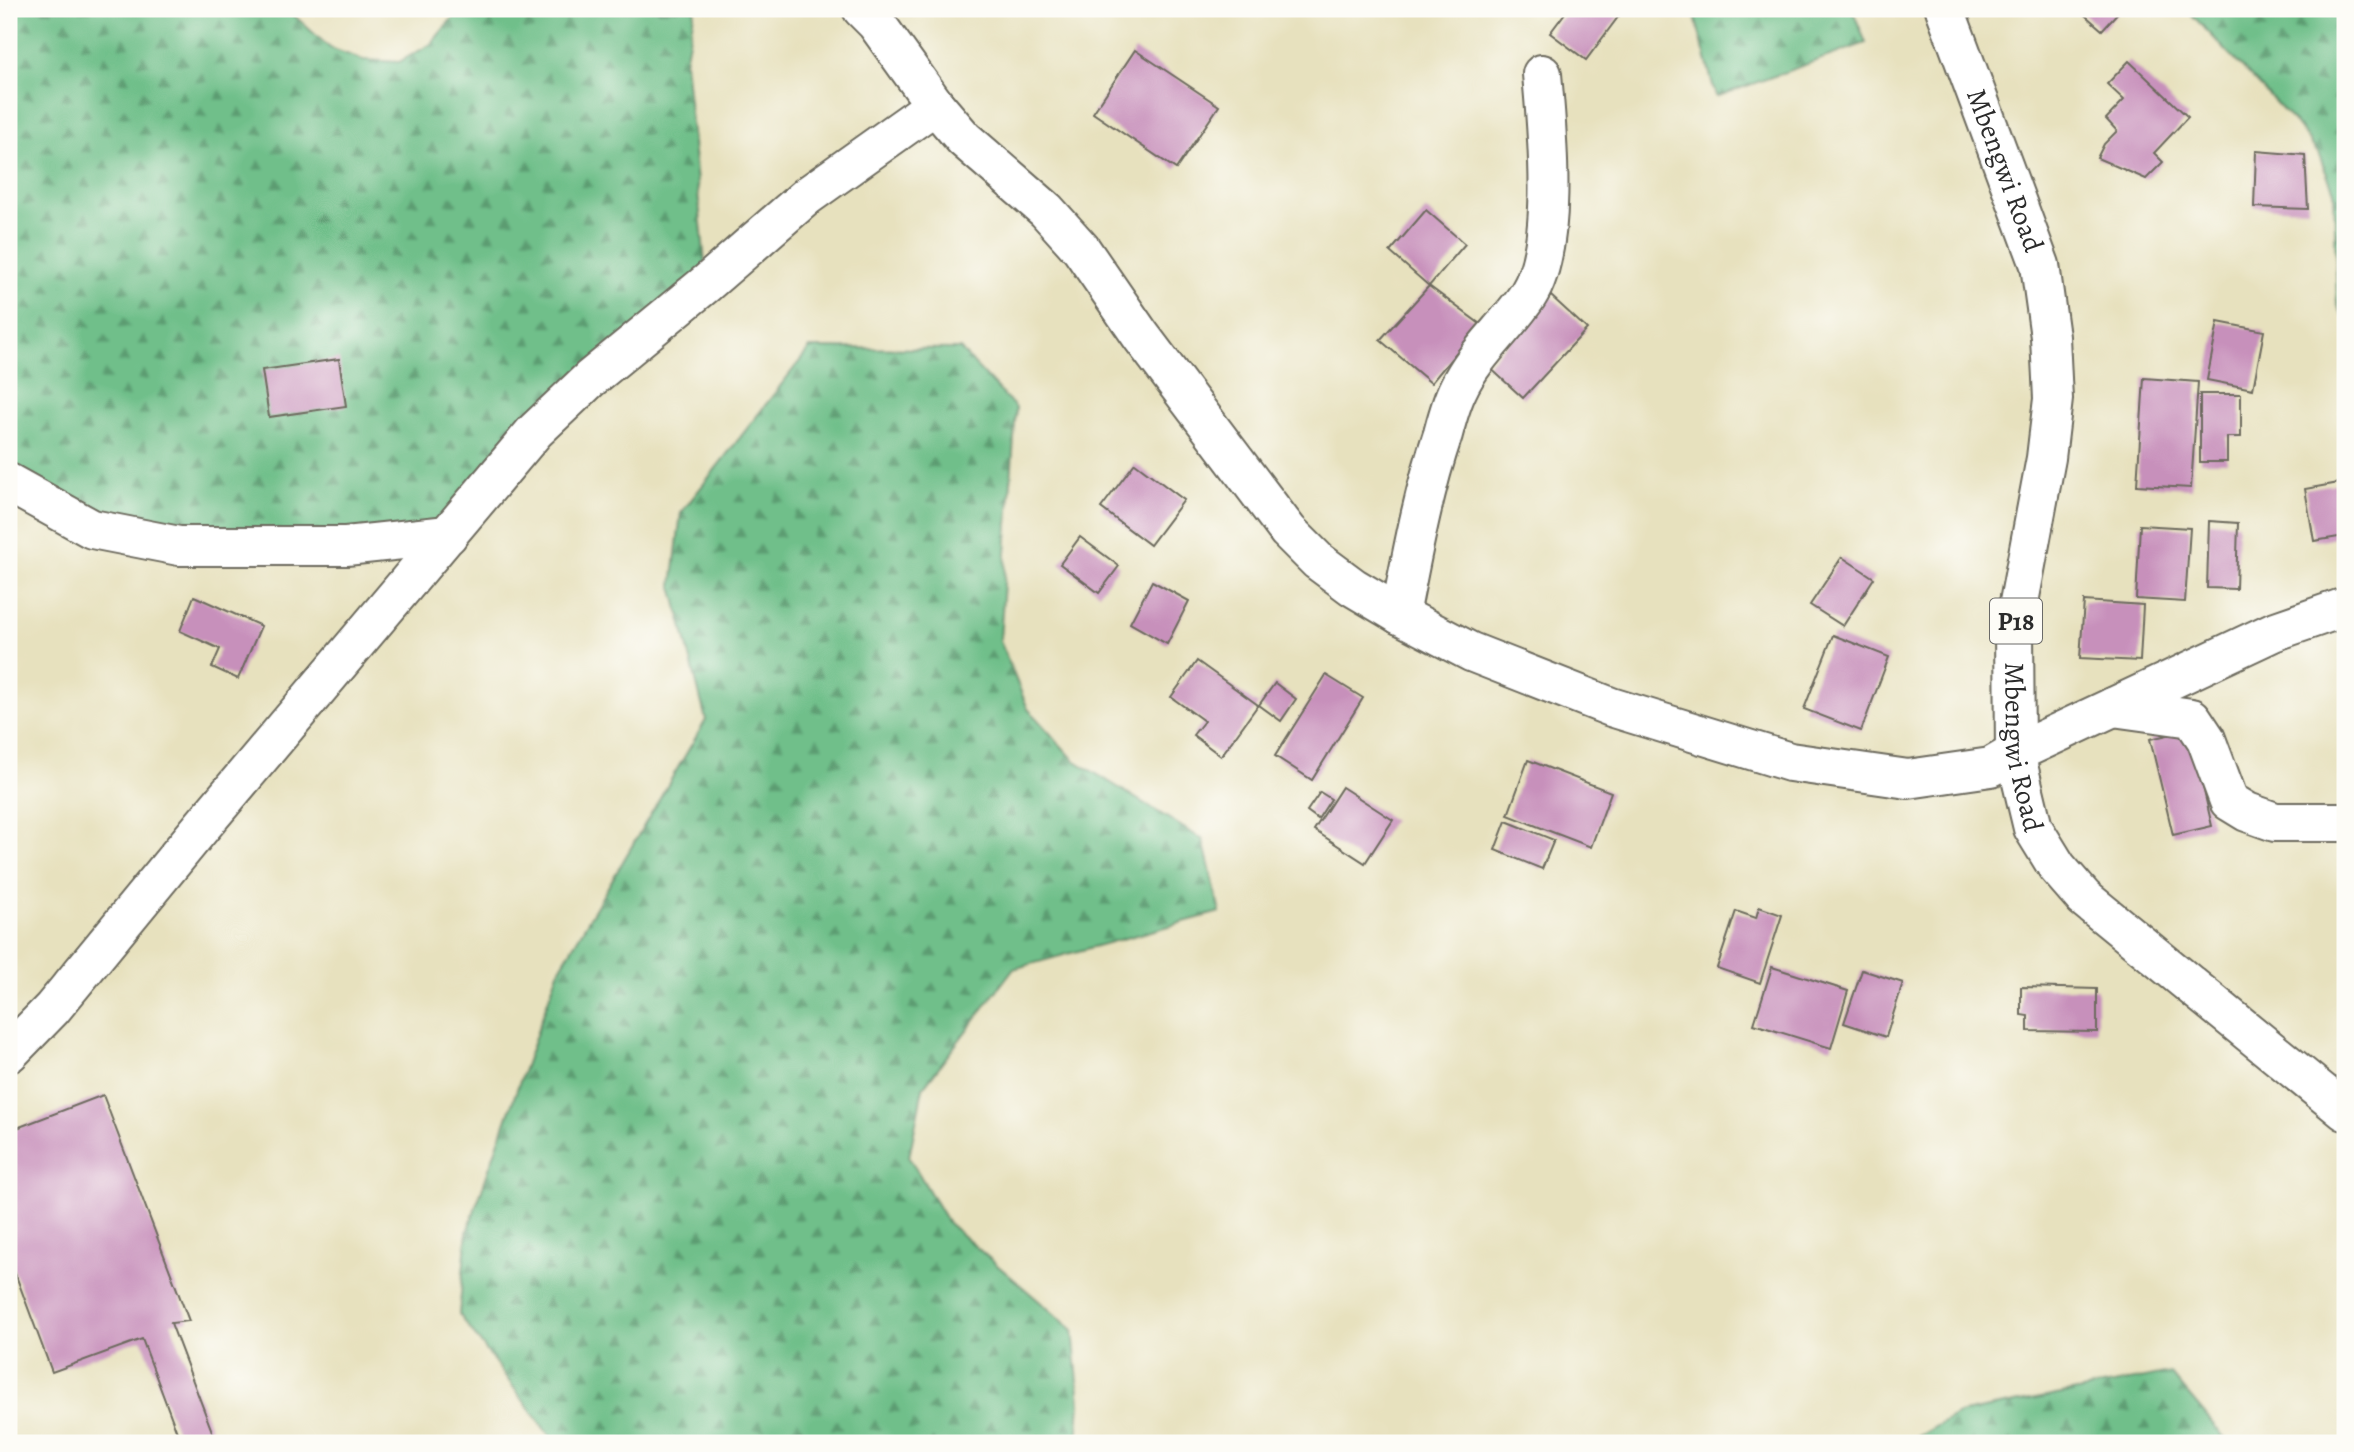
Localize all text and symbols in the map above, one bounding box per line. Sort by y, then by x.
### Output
street label: Mbengwi Road [1957,83,2053,258]
road number: P18 [1990,598,2042,643]
street label: Mbengwi Road [1995,662,2052,837]

